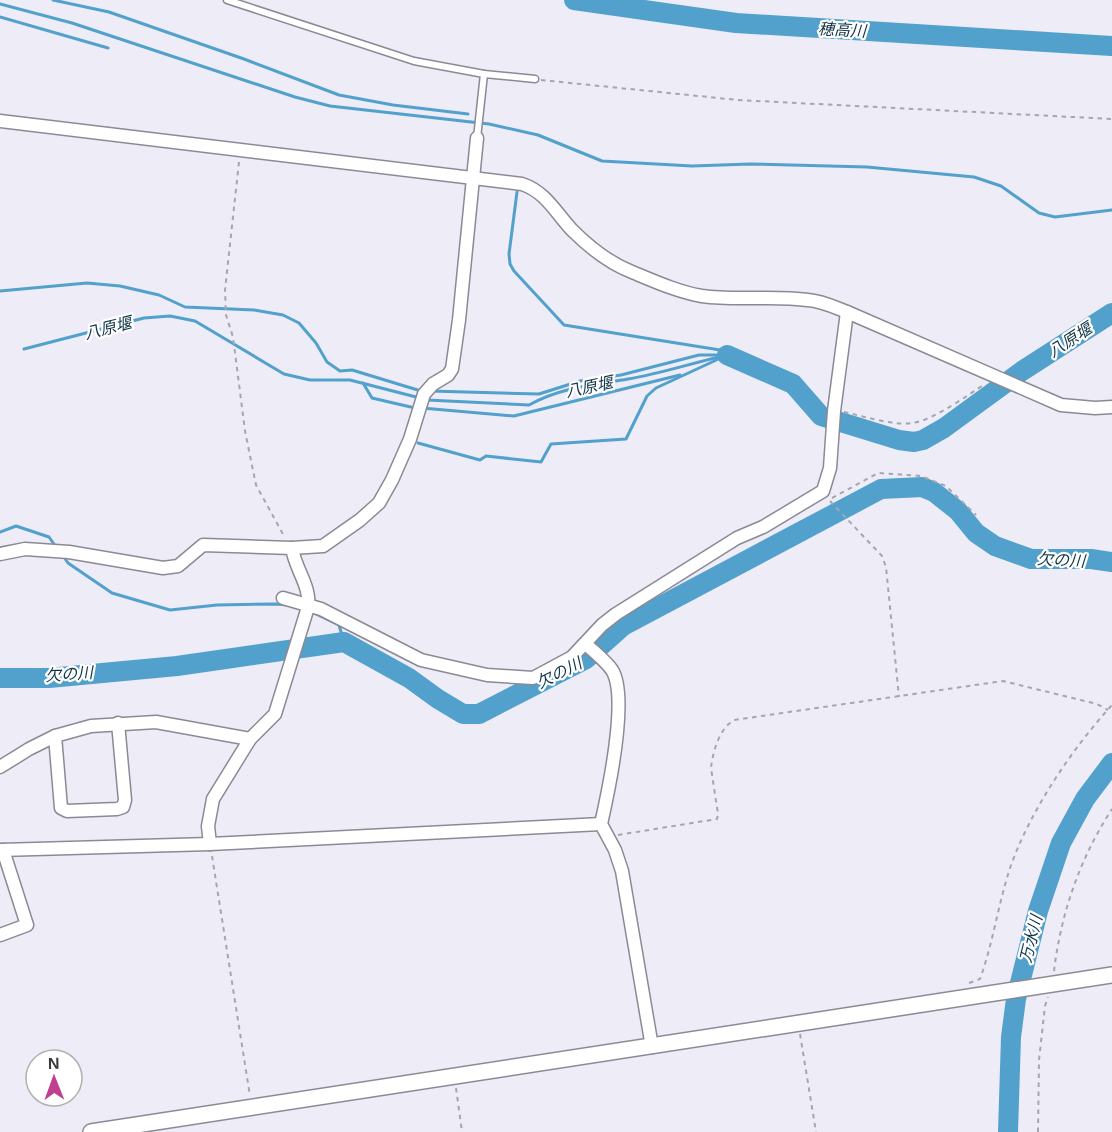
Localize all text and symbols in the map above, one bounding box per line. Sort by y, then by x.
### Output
water label: 穂高川 [818,20,868,40]
water label: 八原堰 [83,313,136,342]
water label: 八原堰 [1045,318,1097,360]
water label: 八原堰 [564,373,617,400]
water label: 欠の川 [1037,550,1087,570]
water label: 欠の川 [534,654,586,691]
water label: 欠の川 [44,664,96,684]
water label: 万水川 [1017,912,1046,964]
north arrow [24,1048,84,1108]
text: N [48,1055,60,1072]

